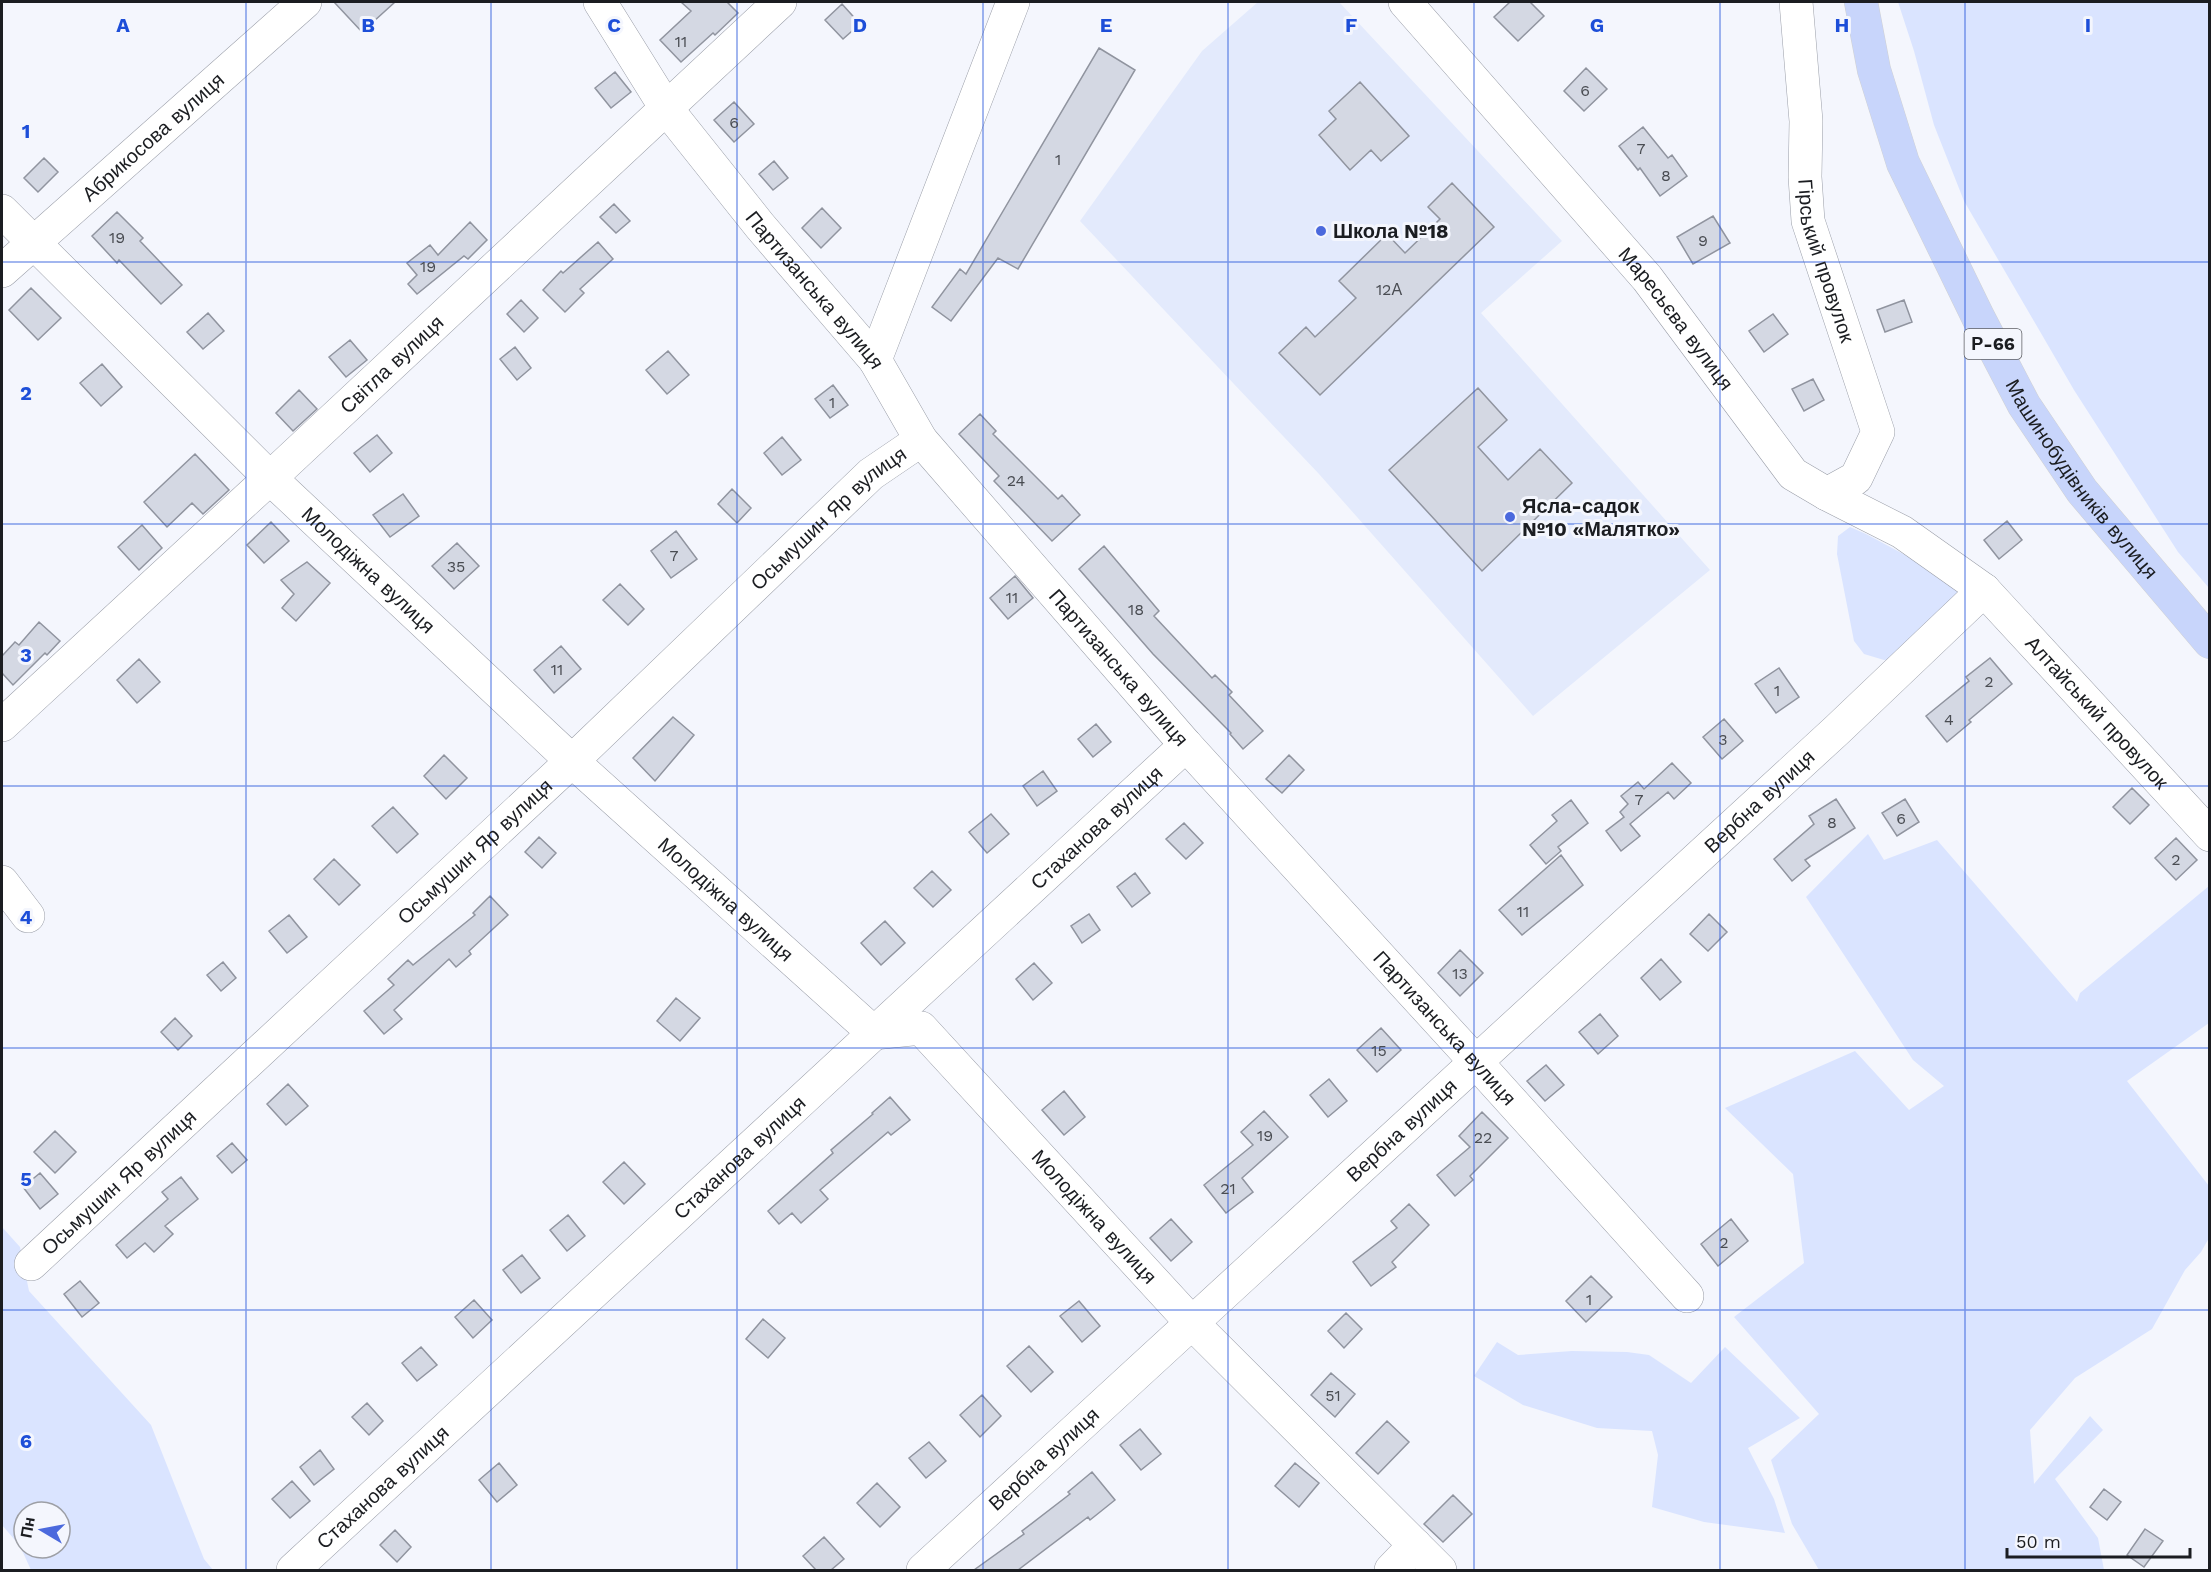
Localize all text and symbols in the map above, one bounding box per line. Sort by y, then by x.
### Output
text: A [116,13,130,37]
text: B [361,13,375,37]
text: C [607,13,621,37]
text: D [853,13,867,37]
text: E [1100,13,1112,37]
text: F [1345,13,1357,37]
text: G [1590,13,1604,37]
text: H [1835,13,1849,37]
text: I [2085,13,2091,37]
house number: 11 [675,32,687,51]
street label: Абрикосова вулиця [77,68,229,206]
house number: 6 [1580,81,1590,100]
house number: 6 [729,113,739,132]
text: 1 [22,119,30,143]
house number: 7 [1637,139,1646,158]
house number: 1 [1055,150,1061,169]
house number: 8 [1661,166,1671,185]
street label: Гірський провулок [1793,178,1860,346]
street label: Партизанська вулиця [741,206,889,373]
place label: Школа №18 [1333,219,1449,243]
marker: Школа №18 [1314,224,1328,238]
house number: 19 [109,228,125,247]
house number: 9 [1698,231,1708,250]
street label: Маресьєва вулиця [1613,242,1738,395]
house number: 19 [420,257,436,276]
house number: 12А [1376,280,1402,299]
street label: Світла вулиця [335,310,448,418]
road number: Р-66 [1964,329,2022,359]
street label: Машинобудівників вулиця [2001,375,2163,584]
text: 2 [20,381,32,405]
house number: 1 [829,393,835,412]
street label: Осьмушин Яр вулиця [746,442,911,595]
house number: 24 [1007,471,1026,490]
place label: Ясла-садок №10 «Малятко» [1522,494,1680,541]
street label: Молодіжна вулиця [297,502,440,638]
marker: Ясла-садок №10 «Малятко» [1503,510,1517,524]
house number: 7 [670,546,679,565]
house number: 35 [447,557,465,576]
street label: Партизанська вулиця [1044,584,1193,751]
house number: 11 [1006,588,1018,607]
house number: 18 [1128,600,1144,619]
street label: Алтайський провулок [2021,631,2173,794]
text: 3 [20,643,32,667]
house number: 11 [551,660,563,679]
house number: 2 [1984,672,1994,691]
house number: 1 [1774,681,1780,700]
house number: 4 [1944,710,1954,729]
house number: 3 [1718,730,1728,749]
street label: Вербна вулиця [1699,745,1819,858]
street label: Стаханова вулиця [1026,761,1167,894]
street label: Осьмушин Яр вулиця [393,774,557,929]
house number: 7 [1635,790,1644,809]
house number: 6 [1896,809,1906,828]
house number: 8 [1827,813,1837,832]
street label: Молодіжна вулиця [653,832,798,966]
house number: 2 [2171,850,2181,869]
house number: 11 [1517,902,1529,921]
text: 4 [20,905,33,929]
street label: Партизанська вулиця [1368,946,1521,1110]
house number: 13 [1452,964,1468,983]
house number: 15 [1371,1041,1387,1060]
street label: Вербна вулиця [1342,1074,1462,1187]
street label: Стаханова вулиця [669,1091,810,1224]
street label: Осьмушин Яр вулиця [37,1105,201,1260]
house number: 19 [1257,1126,1273,1145]
house number: 22 [1474,1128,1492,1147]
street label: Молодіжна вулиця [1027,1145,1162,1289]
text: 5 [20,1167,32,1191]
house number: 21 [1220,1179,1236,1198]
house number: 2 [1719,1233,1729,1252]
house number: 1 [1586,1290,1592,1309]
house number: 51 [1325,1386,1341,1405]
street label: Вербна вулиця [984,1402,1104,1516]
street label: Стаханова вулиця [312,1420,454,1554]
text: 6 [20,1429,32,1453]
north arrow [12,1500,72,1560]
text: Пн [17,1515,39,1540]
scale bar [2007,1521,2190,1559]
text: 50 m [2016,1531,2061,1552]

